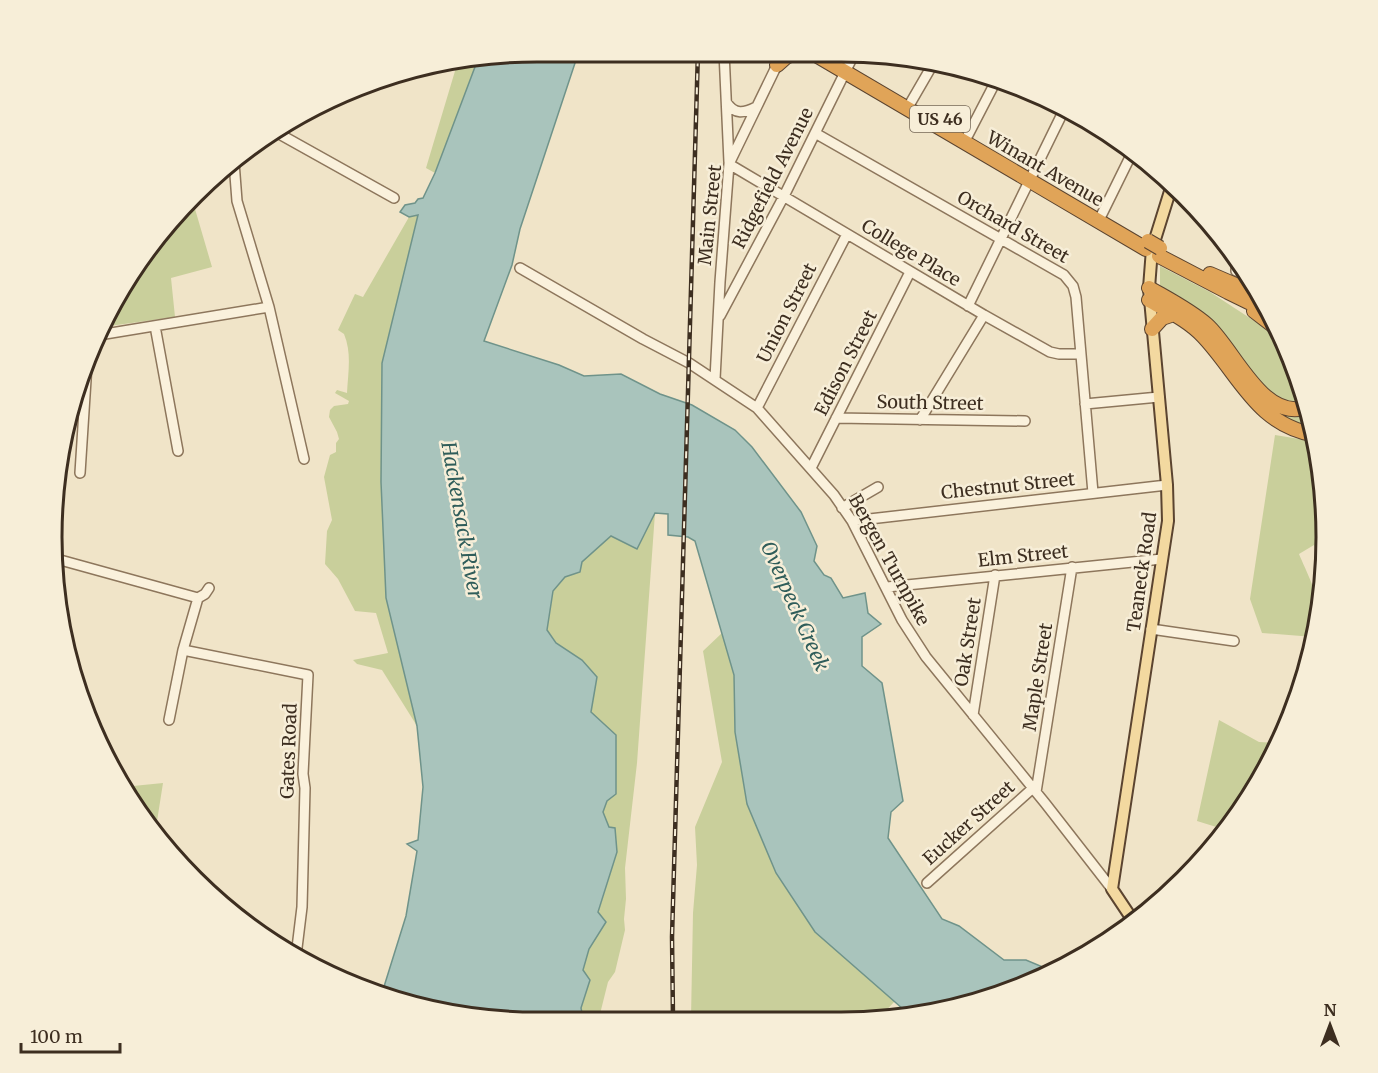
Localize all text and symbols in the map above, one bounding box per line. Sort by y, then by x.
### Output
street label: Ridgefield Avenue [727,103,818,252]
road number: US 46 [910,106,970,132]
street label: Winant Avenue [982,125,1108,211]
street label: Main Street [693,164,726,266]
street label: Orchard Street [953,185,1073,268]
street label: College Place [857,214,965,291]
street label: Union Street [752,259,821,366]
street label: Edison Street [809,306,882,419]
street label: South Street [876,390,984,415]
water label: Hackensack River [436,439,489,601]
street label: Chestnut Street [940,467,1076,504]
street label: Bergen Turnpike [844,490,935,629]
street label: Teaneck Road [1122,510,1161,633]
water label: Overpeck Creek [756,537,835,675]
street label: Elm Street [977,539,1069,572]
street label: Oak Street [949,596,986,688]
street label: Maple Street [1018,621,1057,732]
street label: Gates Road [275,703,302,799]
street label: Eucker Street [918,775,1019,870]
north arrow [1300,995,1360,1055]
text: N [1324,1000,1337,1020]
scale bar [21,1016,120,1054]
text: 100 m [30,1025,83,1048]

